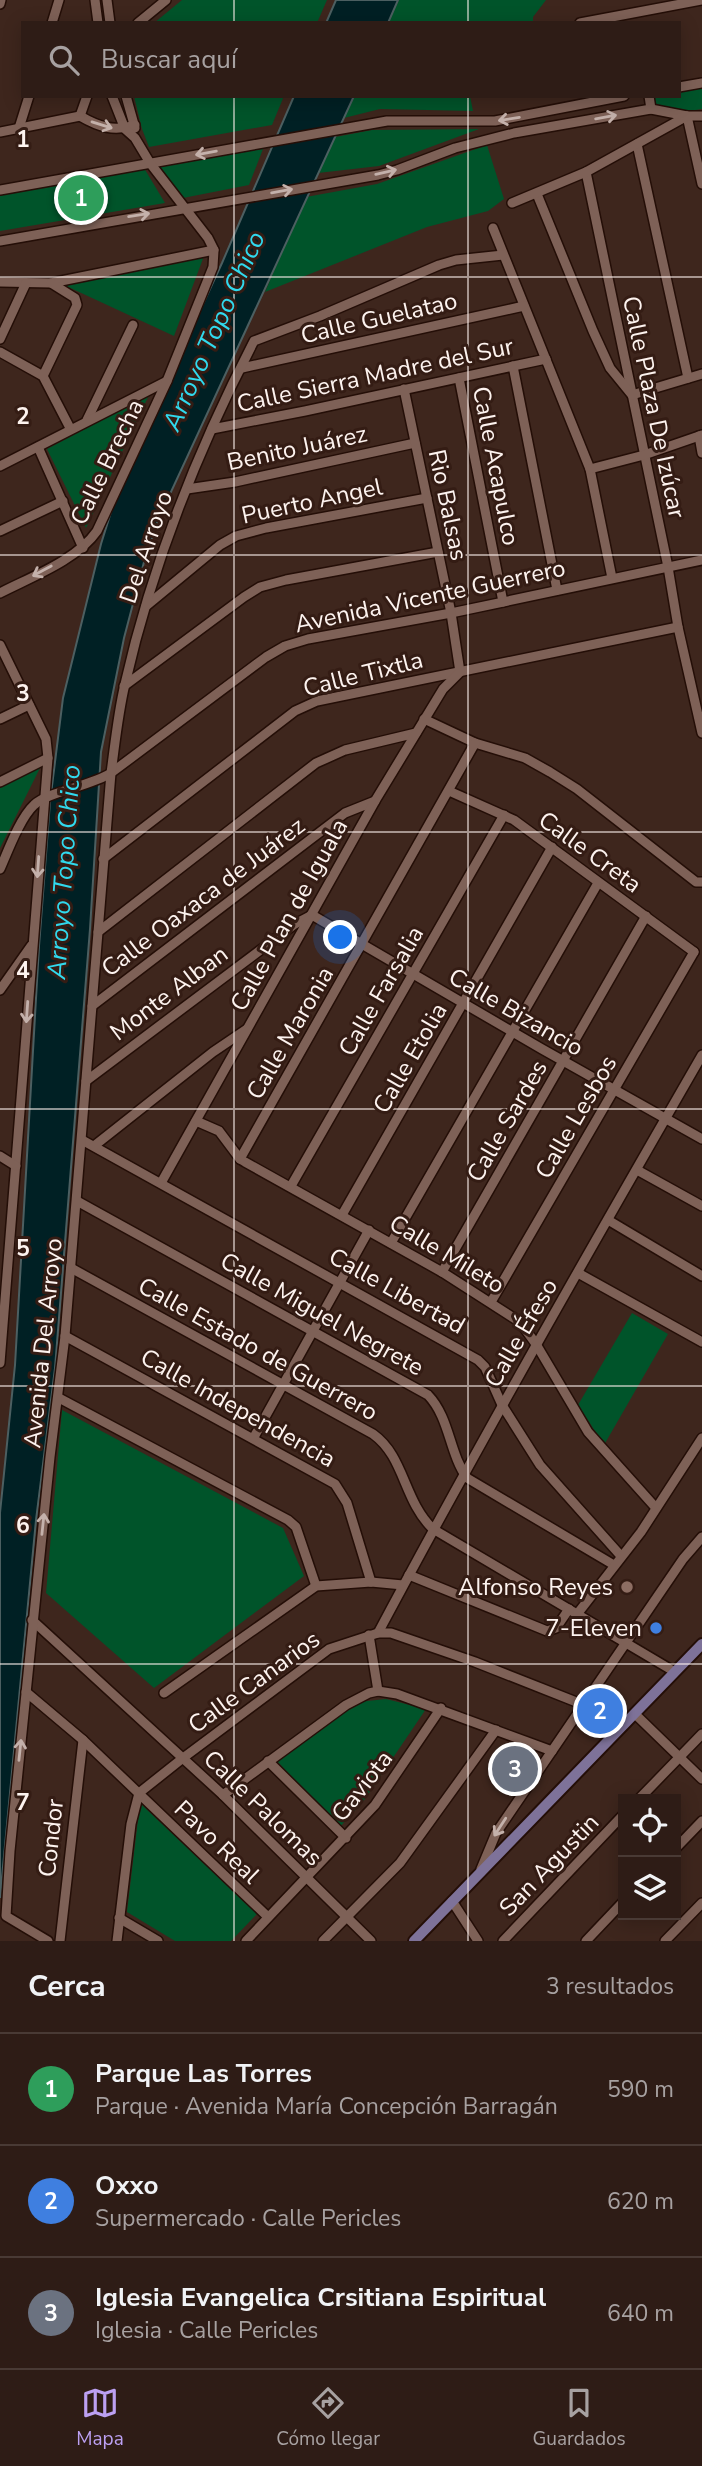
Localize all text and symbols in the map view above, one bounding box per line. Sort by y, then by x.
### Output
search box [21,21,681,98]
icon: search [45,41,83,79]
text: Buscar aquí [101,42,237,77]
one-way arrow [594,110,617,123]
one-way arrow [498,113,521,126]
one-way arrow [90,120,112,133]
text: 1 [16,124,30,155]
one-way arrow [195,146,217,160]
one-way arrow [374,165,397,179]
pin: 1 [58,172,104,224]
one-way arrow [270,184,293,198]
one-way arrow [128,208,150,221]
water label: Arroyo Topo Chico [154,226,274,437]
street label: Calle Guelatao [298,284,460,352]
street label: Calle Plaza De Izúcar [615,293,693,521]
street label: Calle Sierra Madre del Sur [234,330,517,420]
street label: Calle Acapulco [465,384,527,548]
street label: Calle Brecha [63,394,151,530]
text: 2 [16,401,30,432]
street label: Benito Juárez [224,418,370,478]
street label: Rio Balsas [421,446,475,564]
street label: Puerto Angel [239,470,385,532]
street label: Del Arroyo [112,486,180,608]
street label: Avenida Vicente Guerrero [292,552,568,640]
one-way arrow [32,565,53,578]
street label: Calle Tixtla [300,644,426,704]
text: 3 [16,678,30,709]
water label: Arroyo Topo Chico [39,764,89,981]
street label: Calle Creta [532,804,648,900]
street label: Calle Oaxaca de Juárez [95,810,311,984]
street label: Calle Plan de Iguala [223,813,355,1017]
one-way arrow [31,855,44,878]
your location [323,920,357,954]
street label: Calle Farsalia [331,920,431,1062]
street label: Monte Alban [104,938,234,1048]
text: 4 [16,955,30,986]
street label: Calle Bizancio [443,960,589,1064]
street label: Calle Maronia [239,961,341,1105]
street label: Calle Etolia [366,997,454,1119]
one-way arrow [20,1000,33,1023]
street label: Calle Lesbos [528,1049,624,1185]
street label: Calle Sardes [459,1054,555,1188]
street label: Calle Mileto [383,1207,511,1301]
text: 5 [16,1233,30,1264]
street label: Avenida Del Arroyo [16,1236,70,1450]
street label: Calle Libertad [323,1240,471,1342]
street label: Calle Miguel Negrete [215,1245,429,1383]
street label: Calle Estado de Guerrero [132,1270,384,1428]
street label: Calle Éfeso [477,1273,565,1393]
street label: Calle Independencia [135,1341,341,1475]
text: 6 [16,1510,30,1541]
one-way arrow [36,1513,49,1536]
place label: Alfonso Reyes [458,1571,613,1603]
marker: Alfonso Reyes [619,1579,635,1595]
place label: 7-Eleven [545,1612,642,1644]
marker: 7-Eleven [648,1620,664,1636]
street label: Calle Canarios [182,1623,326,1741]
pin: 2 [577,1685,623,1737]
one-way arrow [14,1740,27,1762]
street label: Calle Palomas [197,1743,329,1873]
pin: 3 [492,1743,538,1795]
street label: Gaviota [324,1744,400,1828]
text: 7 [16,1787,30,1818]
street label: Pavo Real [167,1793,267,1891]
map controls [618,1794,681,1920]
button: locate [618,1794,681,1857]
street label: Condor [31,1797,71,1879]
street label: San Agustin [492,1807,606,1923]
one-way arrow [493,1817,507,1836]
button: layers [618,1857,681,1920]
text: Cerca [28,1966,106,2007]
text: 3 resultados [546,1971,674,2002]
text: Parque Las Torres [95,2056,312,2091]
text: 1 [44,2074,58,2105]
text: 590 m [607,2074,674,2105]
text: Parque · Avenida María Concepción Barragán [95,2091,558,2122]
text: Oxxo [95,2168,158,2203]
text: 2 [44,2186,58,2217]
text: 620 m [607,2186,674,2217]
text: Supermercado · Calle Pericles [95,2203,401,2234]
text: Iglesia Evangelica Crsitiana Espiritual [95,2280,546,2315]
text: 3 [44,2298,58,2329]
text: 640 m [607,2298,674,2329]
text: Iglesia · Calle Pericles [95,2315,318,2346]
tab: Mapa [76,2384,124,2452]
tab: Cómo llegar [276,2384,380,2452]
tab: Guardados [533,2384,626,2452]

